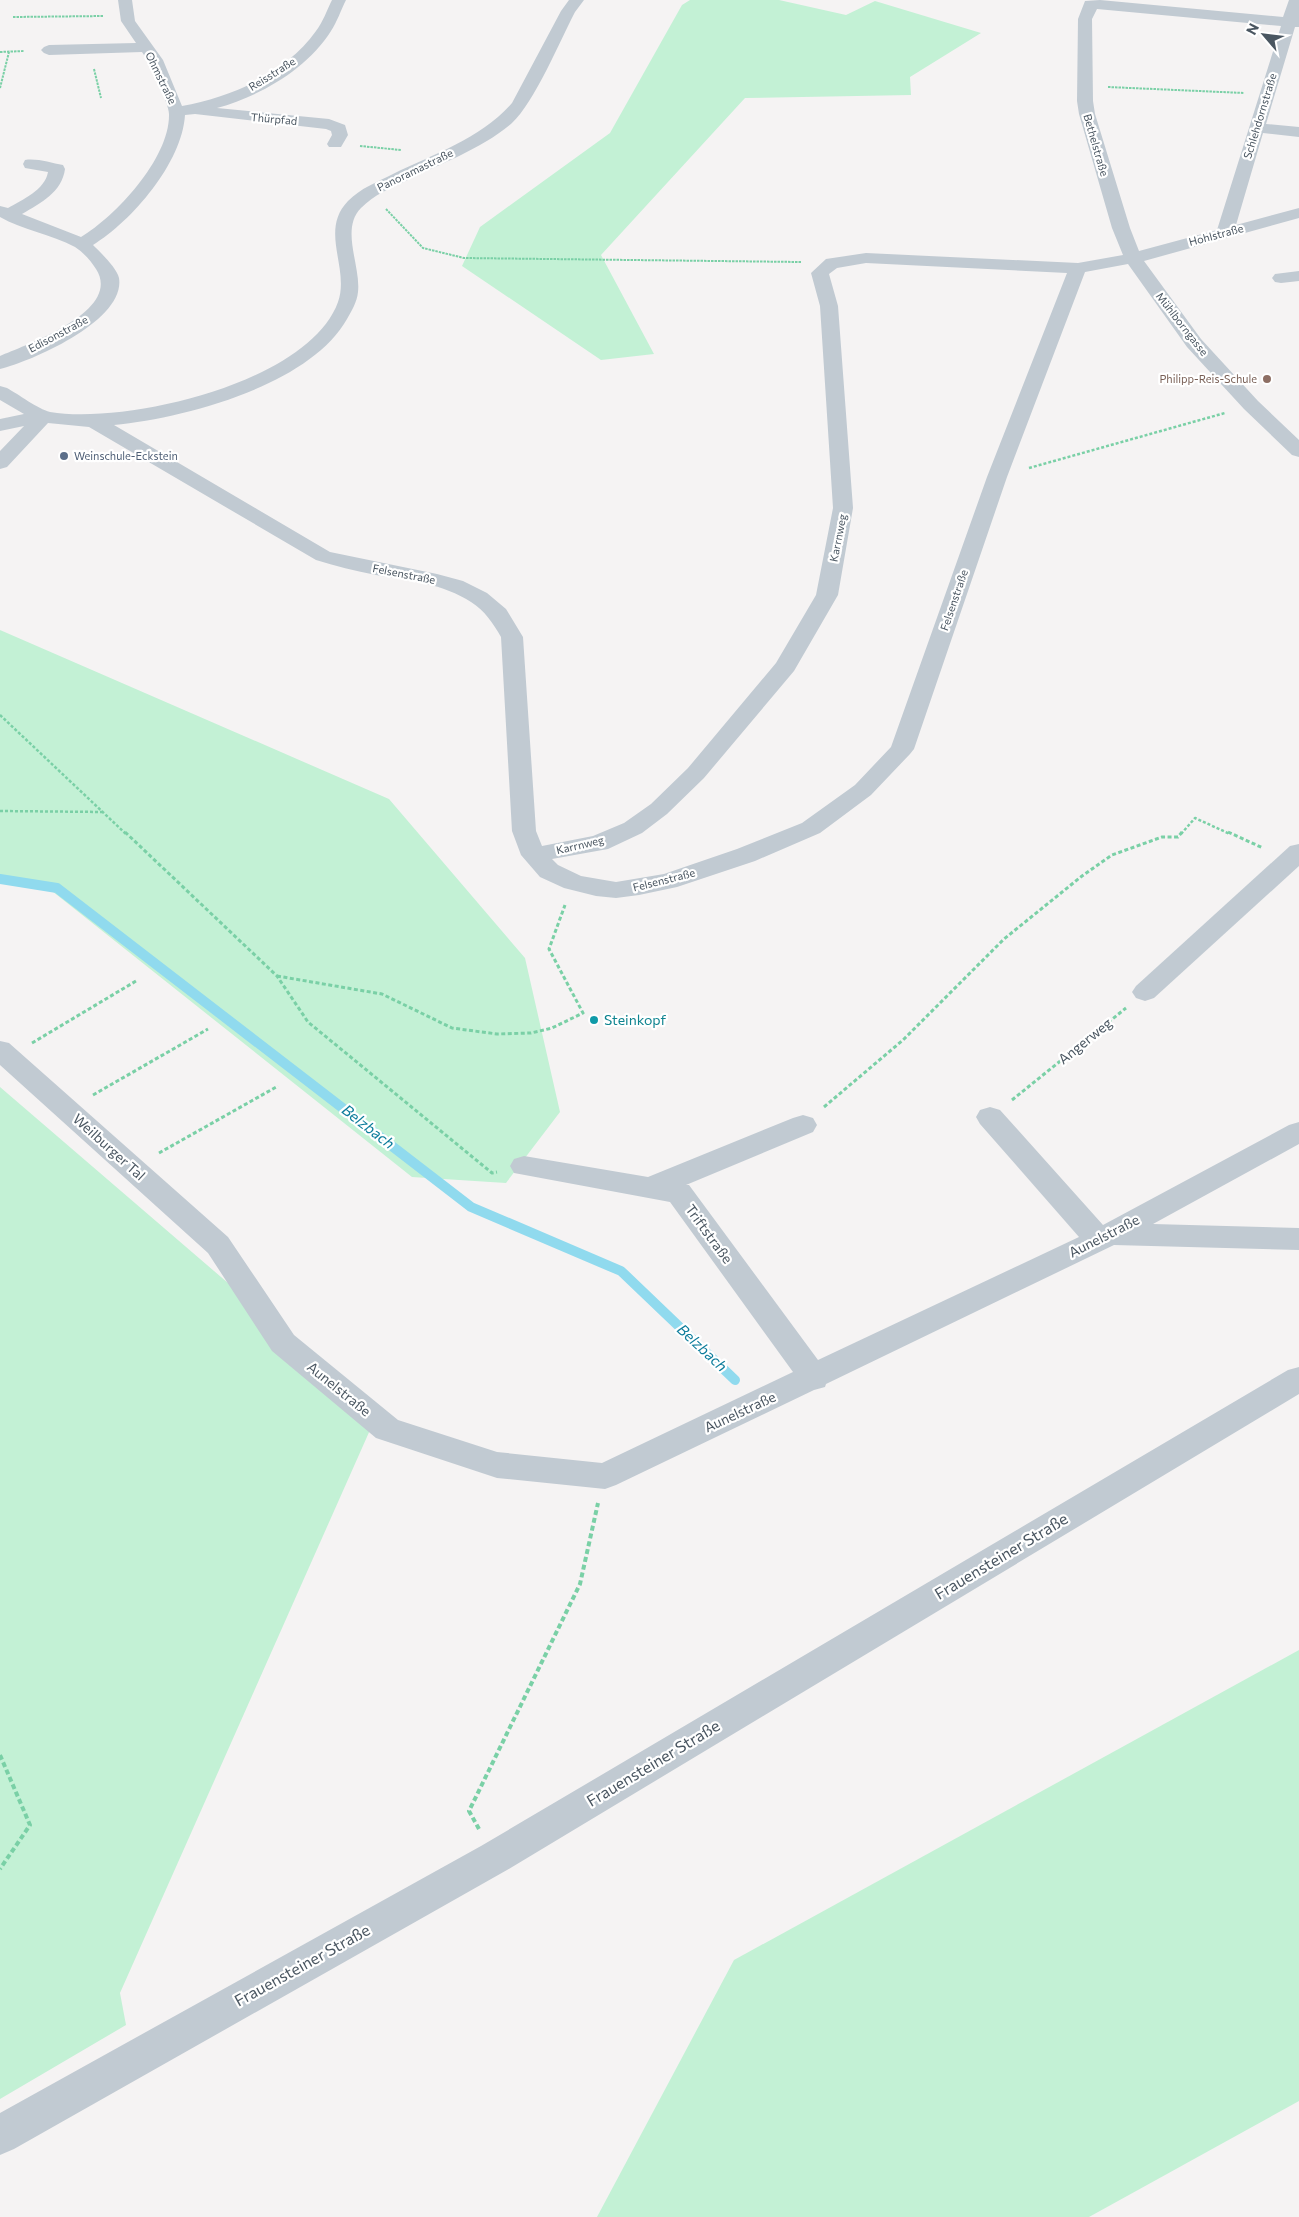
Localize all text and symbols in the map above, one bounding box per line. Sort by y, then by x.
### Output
north arrow [1239,10,1289,60]
text: N [1242,20,1262,37]
street label: Ohmstraße [143,49,180,106]
street label: Reisstraße [246,54,298,93]
street label: Schlehdornstraße [1240,71,1279,160]
street label: Thürpfad [250,110,298,127]
street label: Bethelstraße [1081,112,1112,178]
street label: Panoramastraße [375,145,455,194]
street label: Hohlstraße [1187,221,1245,248]
street label: Mühlborngasse [1154,289,1211,358]
street label: Edisonstraße [26,312,90,355]
place label: Philipp-Reis-Schule [1159,372,1257,385]
marker: Philipp-Reis-Schule [1261,373,1273,385]
place label: Weinschule-Eckstein [74,449,178,462]
marker: Weinschule-Eckstein [58,450,70,462]
street label: Karrnweg [827,513,849,563]
street label: Felsenstraße [372,561,437,586]
street label: Felsenstraße [937,567,970,632]
street label: Karrnweg [555,833,605,856]
street label: Felsenstraße [631,865,697,894]
place label: Steinkopf [604,1011,667,1028]
marker: Steinkopf [588,1014,600,1026]
street label: Angerweg [1054,1014,1115,1067]
water label: Belzbach [339,1100,398,1152]
street label: Weilburger Tal [70,1110,149,1183]
street label: Triftstraße [682,1201,737,1267]
street label: Aunelstraße [1066,1210,1142,1261]
water label: Belzbach [674,1320,731,1375]
street label: Aunelstraße [304,1358,375,1419]
street label: Aunelstraße [701,1388,778,1436]
street label: Frauensteiner Straße [931,1508,1071,1603]
street label: Frauensteiner Straße [583,1715,723,1810]
street label: Frauensteiner Straße [231,1919,373,2010]

